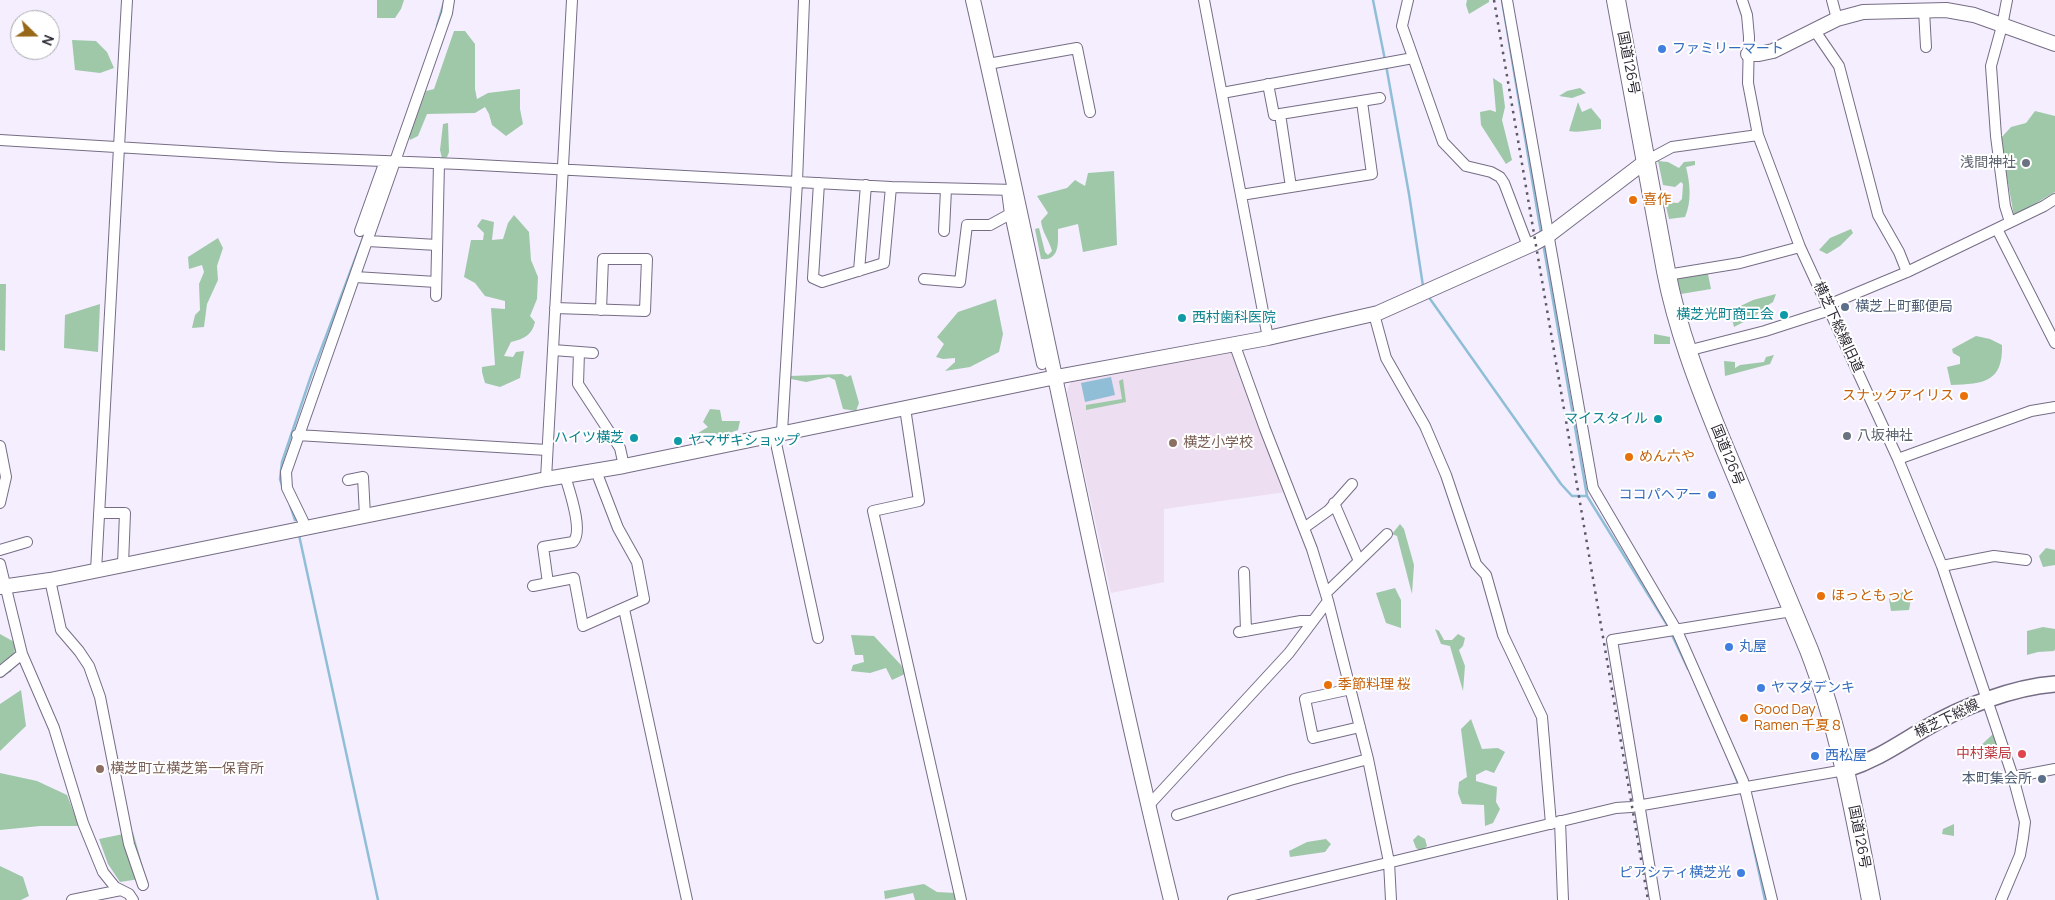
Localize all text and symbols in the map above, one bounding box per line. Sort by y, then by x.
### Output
north arrow [10,10,60,60]
street label: 国道126号 [1614,30,1642,96]
text: N [38,32,59,49]
place label: ファミリーマート [1672,41,1784,57]
marker: ファミリーマート [1656,43,1668,55]
place label: 浅間神社 [1960,155,2016,171]
marker: 浅間神社 [2020,157,2032,169]
place label: 喜作 [1643,192,1671,208]
marker: 喜作 [1627,194,1639,206]
street label: 横芝下総線旧道 [1810,279,1866,375]
place label: 横芝上町郵便局 [1855,299,1953,315]
marker: 横芝上町郵便局 [1839,301,1851,313]
place label: 横芝光町商工会 [1676,307,1774,323]
marker: 横芝光町商工会 [1778,309,1790,321]
place label: 西村歯科医院 [1192,310,1276,326]
marker: 西村歯科医院 [1176,312,1188,324]
place label: スナックアイリス [1842,388,1954,404]
marker: スナックアイリス [1958,390,1970,402]
place label: マイスタイル [1564,411,1648,427]
marker: マイスタイル [1652,413,1664,425]
street label: 国道126号 [1707,422,1747,488]
place label: 八坂神社 [1857,428,1913,444]
place label: ハイツ横芝 [554,430,624,446]
marker: 八坂神社 [1841,430,1853,442]
marker: ハイツ横芝 [628,432,640,444]
place label: ヤマザキショップ [688,433,800,449]
marker: ヤマザキショップ [672,435,684,447]
place label: 横芝小学校 [1183,435,1253,451]
marker: 横芝小学校 [1167,437,1179,449]
place label: めん六や [1639,449,1695,465]
marker: めん六や [1623,451,1635,463]
place label: ココパヘアー [1619,487,1702,503]
marker: ココパヘアー [1706,489,1718,501]
place label: ほっともっと [1831,588,1915,604]
marker: ほっともっと [1815,590,1827,602]
place label: 丸屋 [1739,639,1767,655]
marker: 丸屋 [1723,641,1735,653]
place label: 季節料理 桜 [1338,677,1411,693]
marker: 季節料理 桜 [1322,679,1334,691]
place label: ヤマダデンキ [1771,680,1855,696]
marker: ヤマダデンキ [1755,682,1767,694]
street label: 横芝下総線 [1912,696,1982,742]
place label: Good Day Ramen 千夏８ [1754,702,1844,734]
marker: Good Day Ramen 千夏８ [1738,712,1750,724]
place label: 中村薬局 [1956,746,2012,762]
place label: 西松屋 [1825,748,1867,764]
marker: 中村薬局 [2016,748,2028,760]
marker: 西松屋 [1809,750,1821,762]
place label: 横芝町立横芝第一保育所 [110,761,264,777]
marker: 横芝町立横芝第一保育所 [94,763,106,775]
place label: 本町集会所 [1962,771,2032,787]
marker: 本町集会所 [2036,773,2048,785]
street label: 国道126号 [1845,804,1873,870]
place label: ピアシティ横芝光 [1619,865,1731,881]
marker: ピアシティ横芝光 [1735,867,1747,879]

